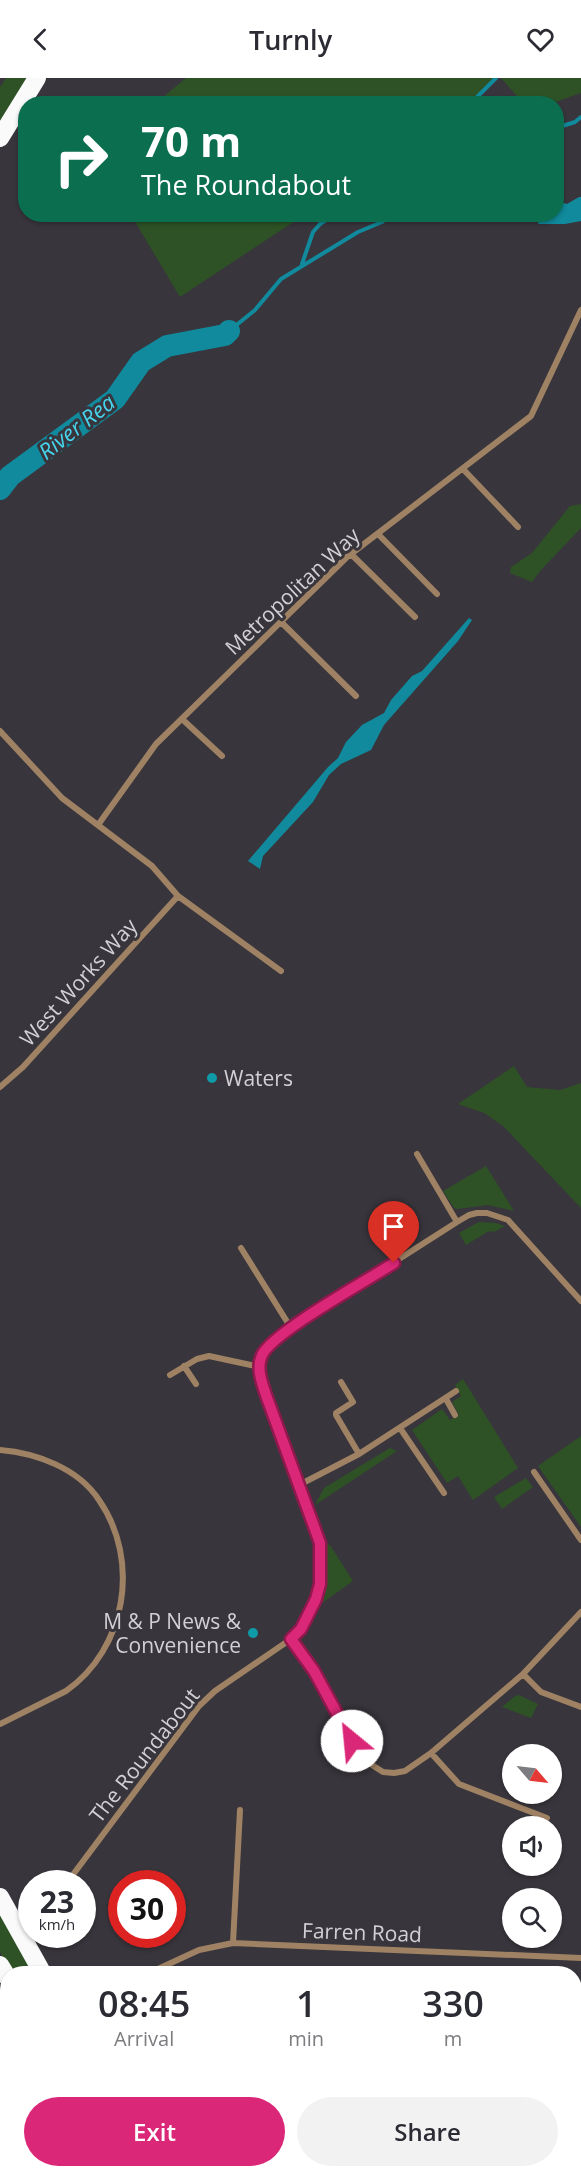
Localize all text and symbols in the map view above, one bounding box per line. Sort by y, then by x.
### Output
text: Turnly [249,21,332,58]
icon: back [24,23,57,56]
icon: heart [524,23,557,56]
text: 70 m [141,112,241,169]
icon: right [42,120,120,198]
text: The Roundabout [141,166,351,203]
water label: River Rea [31,387,121,465]
street label: Metropolitan Way [219,521,366,661]
street label: West Works Way [13,912,143,1052]
place label: Waters [224,1064,293,1092]
marker: Waters [205,1071,219,1085]
pin [368,1201,419,1263]
icon: arrive [377,1210,410,1243]
place label: M & P News & Convenience [103,1607,242,1659]
marker: M & P News & Convenience [246,1626,260,1640]
street label: The Roundabout [83,1682,205,1828]
position arrow [320,1709,384,1773]
north arrow [502,1744,562,1804]
map controls [502,1744,562,1948]
button: sound [502,1816,562,1876]
speed limit sign: 30 [108,1870,186,1948]
text: 23 [40,1881,74,1922]
button: search [502,1888,562,1948]
text: km/h [39,1914,75,1934]
street label: Farren Road [302,1916,422,1948]
text: 08:45 [98,1979,190,2028]
text: 1 [296,1979,317,2028]
text: 330 [422,1979,484,2028]
text: Arrival [114,2025,174,2052]
text: min [288,2025,324,2052]
text: m [444,2025,462,2052]
button: Exit [24,2097,285,2166]
button: Share [297,2097,558,2166]

